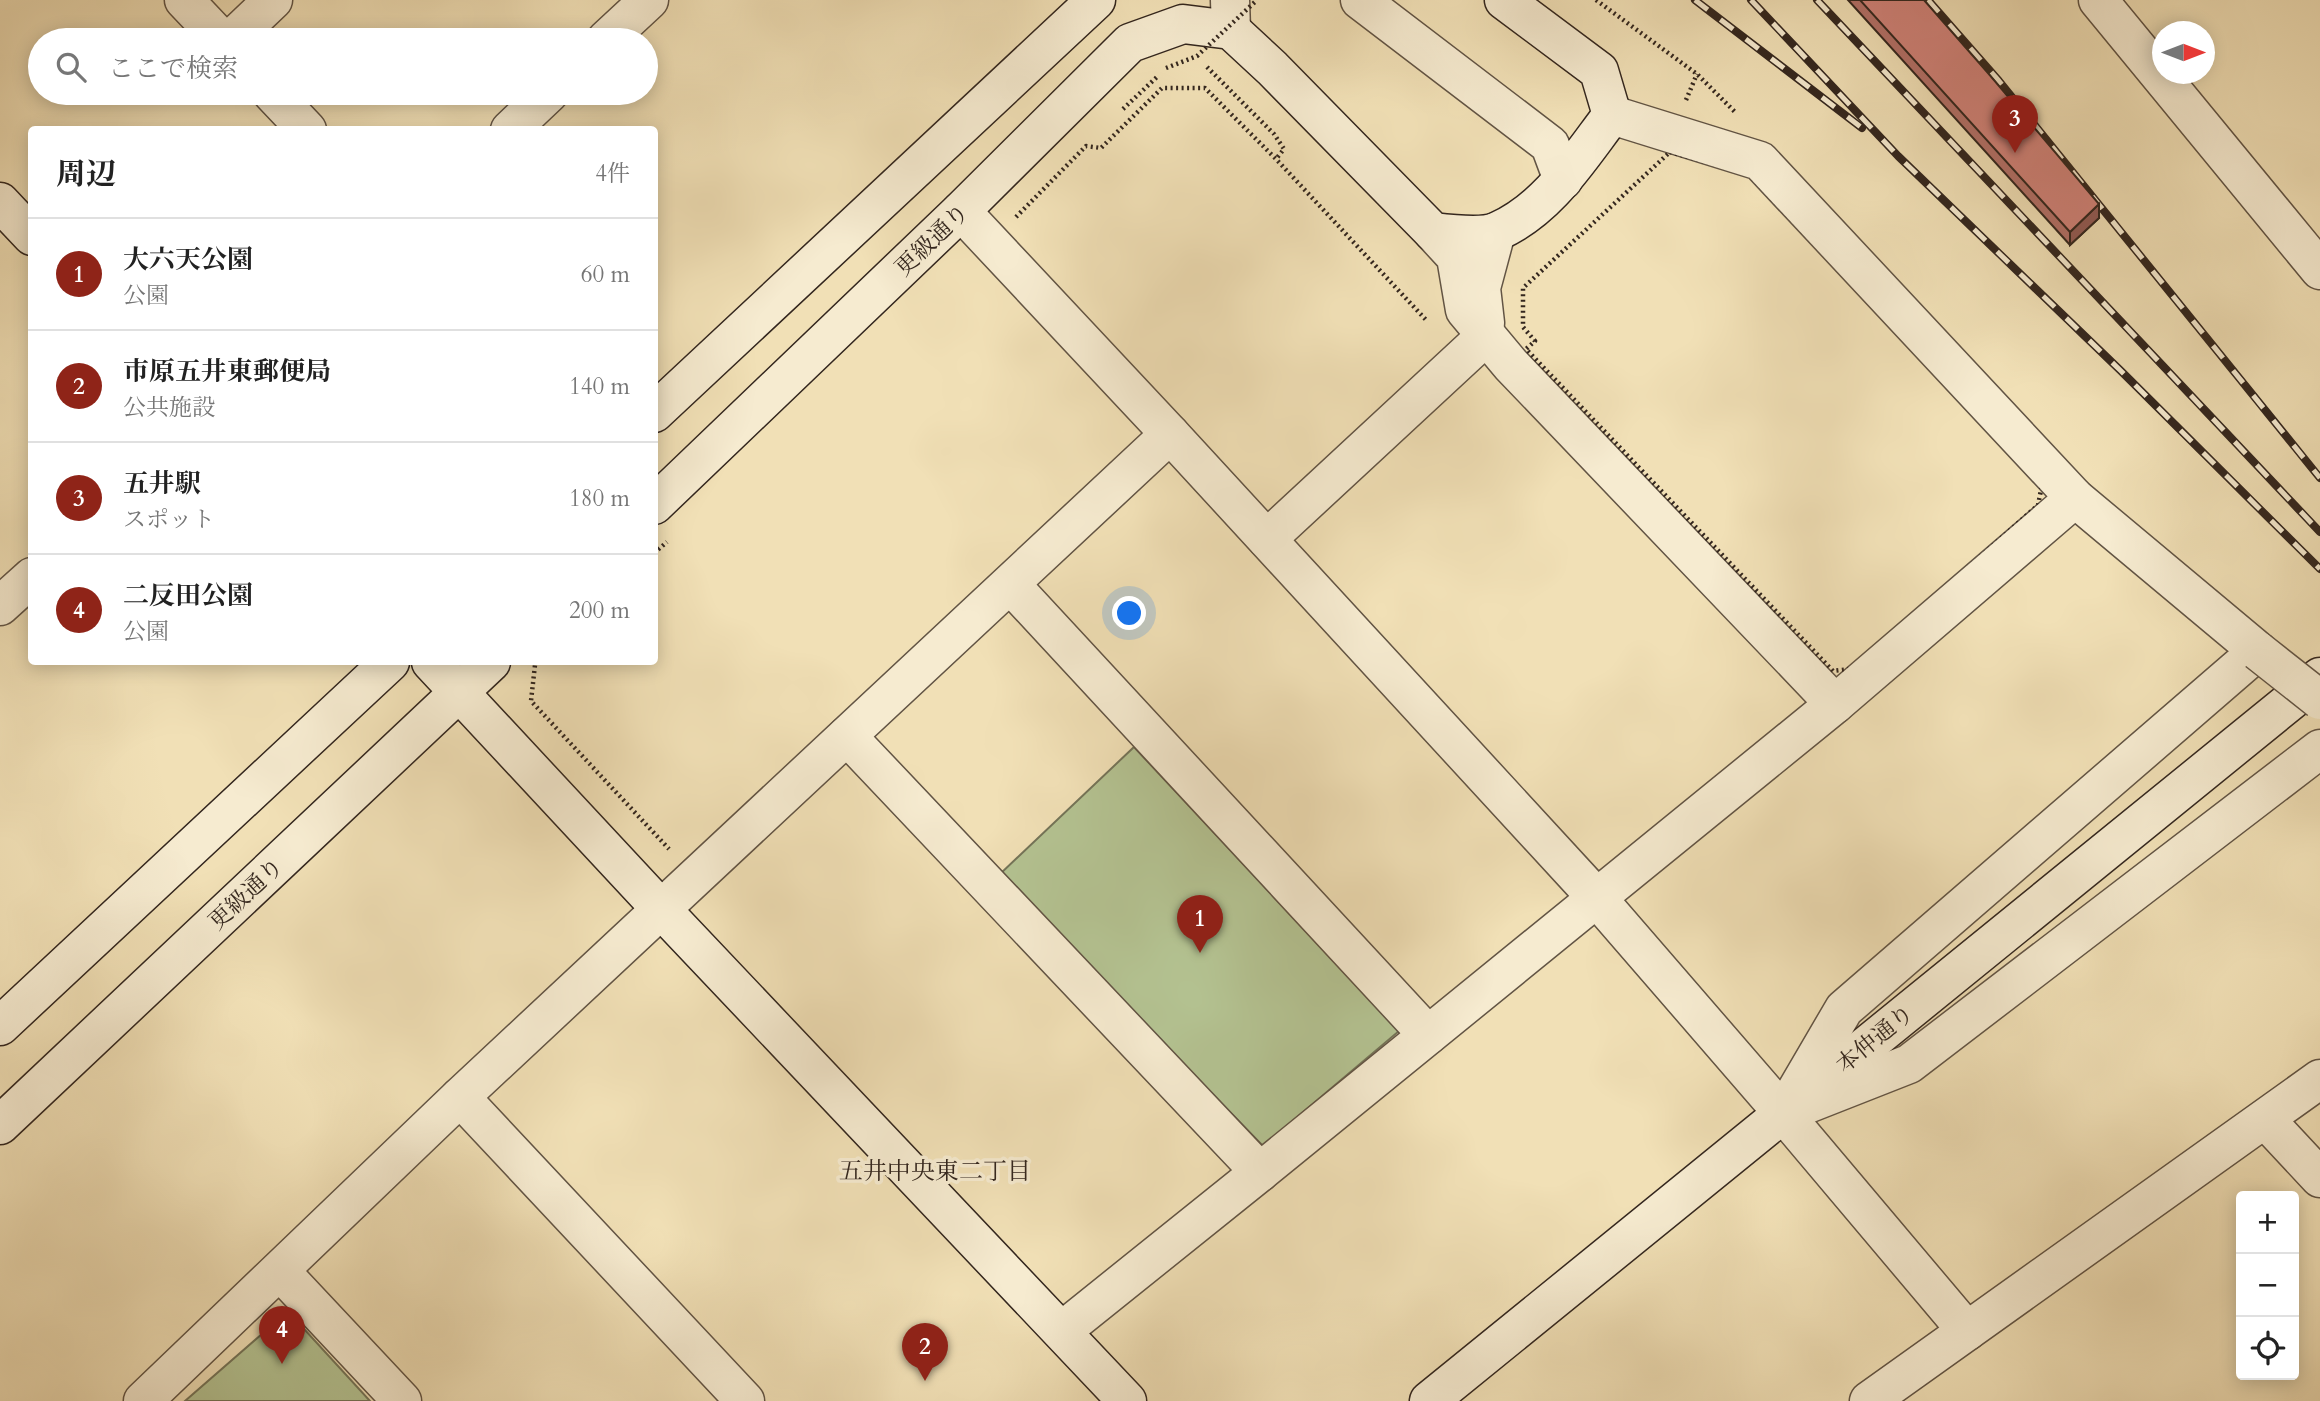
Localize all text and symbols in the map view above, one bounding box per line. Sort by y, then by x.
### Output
north arrow [2152,21,2215,84]
search box [28,28,658,105]
icon: search [52,48,90,86]
text: ここで検索 [108,51,238,86]
pin: 3 [1992,95,2038,153]
text: 周辺 [56,154,116,195]
text: 4件 [595,158,630,189]
street label: 更級通り [888,197,976,283]
text: 大六天公園 [123,242,253,277]
text: 1 [73,259,85,290]
text: 60 m [581,259,630,290]
text: 公園 [123,280,169,311]
text: 市原五井東郵便局 [123,354,331,389]
text: 2 [73,371,85,402]
text: 140 m [569,371,630,402]
text: 公共施設 [123,392,215,423]
text: 五井駅 [123,466,201,501]
text: 3 [73,483,85,514]
text: 180 m [569,483,630,514]
text: スポット [123,504,215,535]
text: 二反田公園 [123,578,253,613]
text: 4 [73,595,85,626]
text: 200 m [569,595,630,626]
your location [1112,596,1146,630]
text: 公園 [123,616,169,647]
street label: 更級通り [202,851,290,937]
pin: 1 [1177,895,1223,953]
street label: 本仲通り [1829,998,1921,1080]
district label: 五井中央東二丁目 [839,1155,1031,1188]
map controls [2236,1191,2299,1380]
button: + [2236,1191,2299,1254]
button: − [2236,1254,2299,1317]
pin: 4 [259,1306,305,1364]
button: locate [2236,1317,2299,1380]
pin: 2 [902,1323,948,1381]

